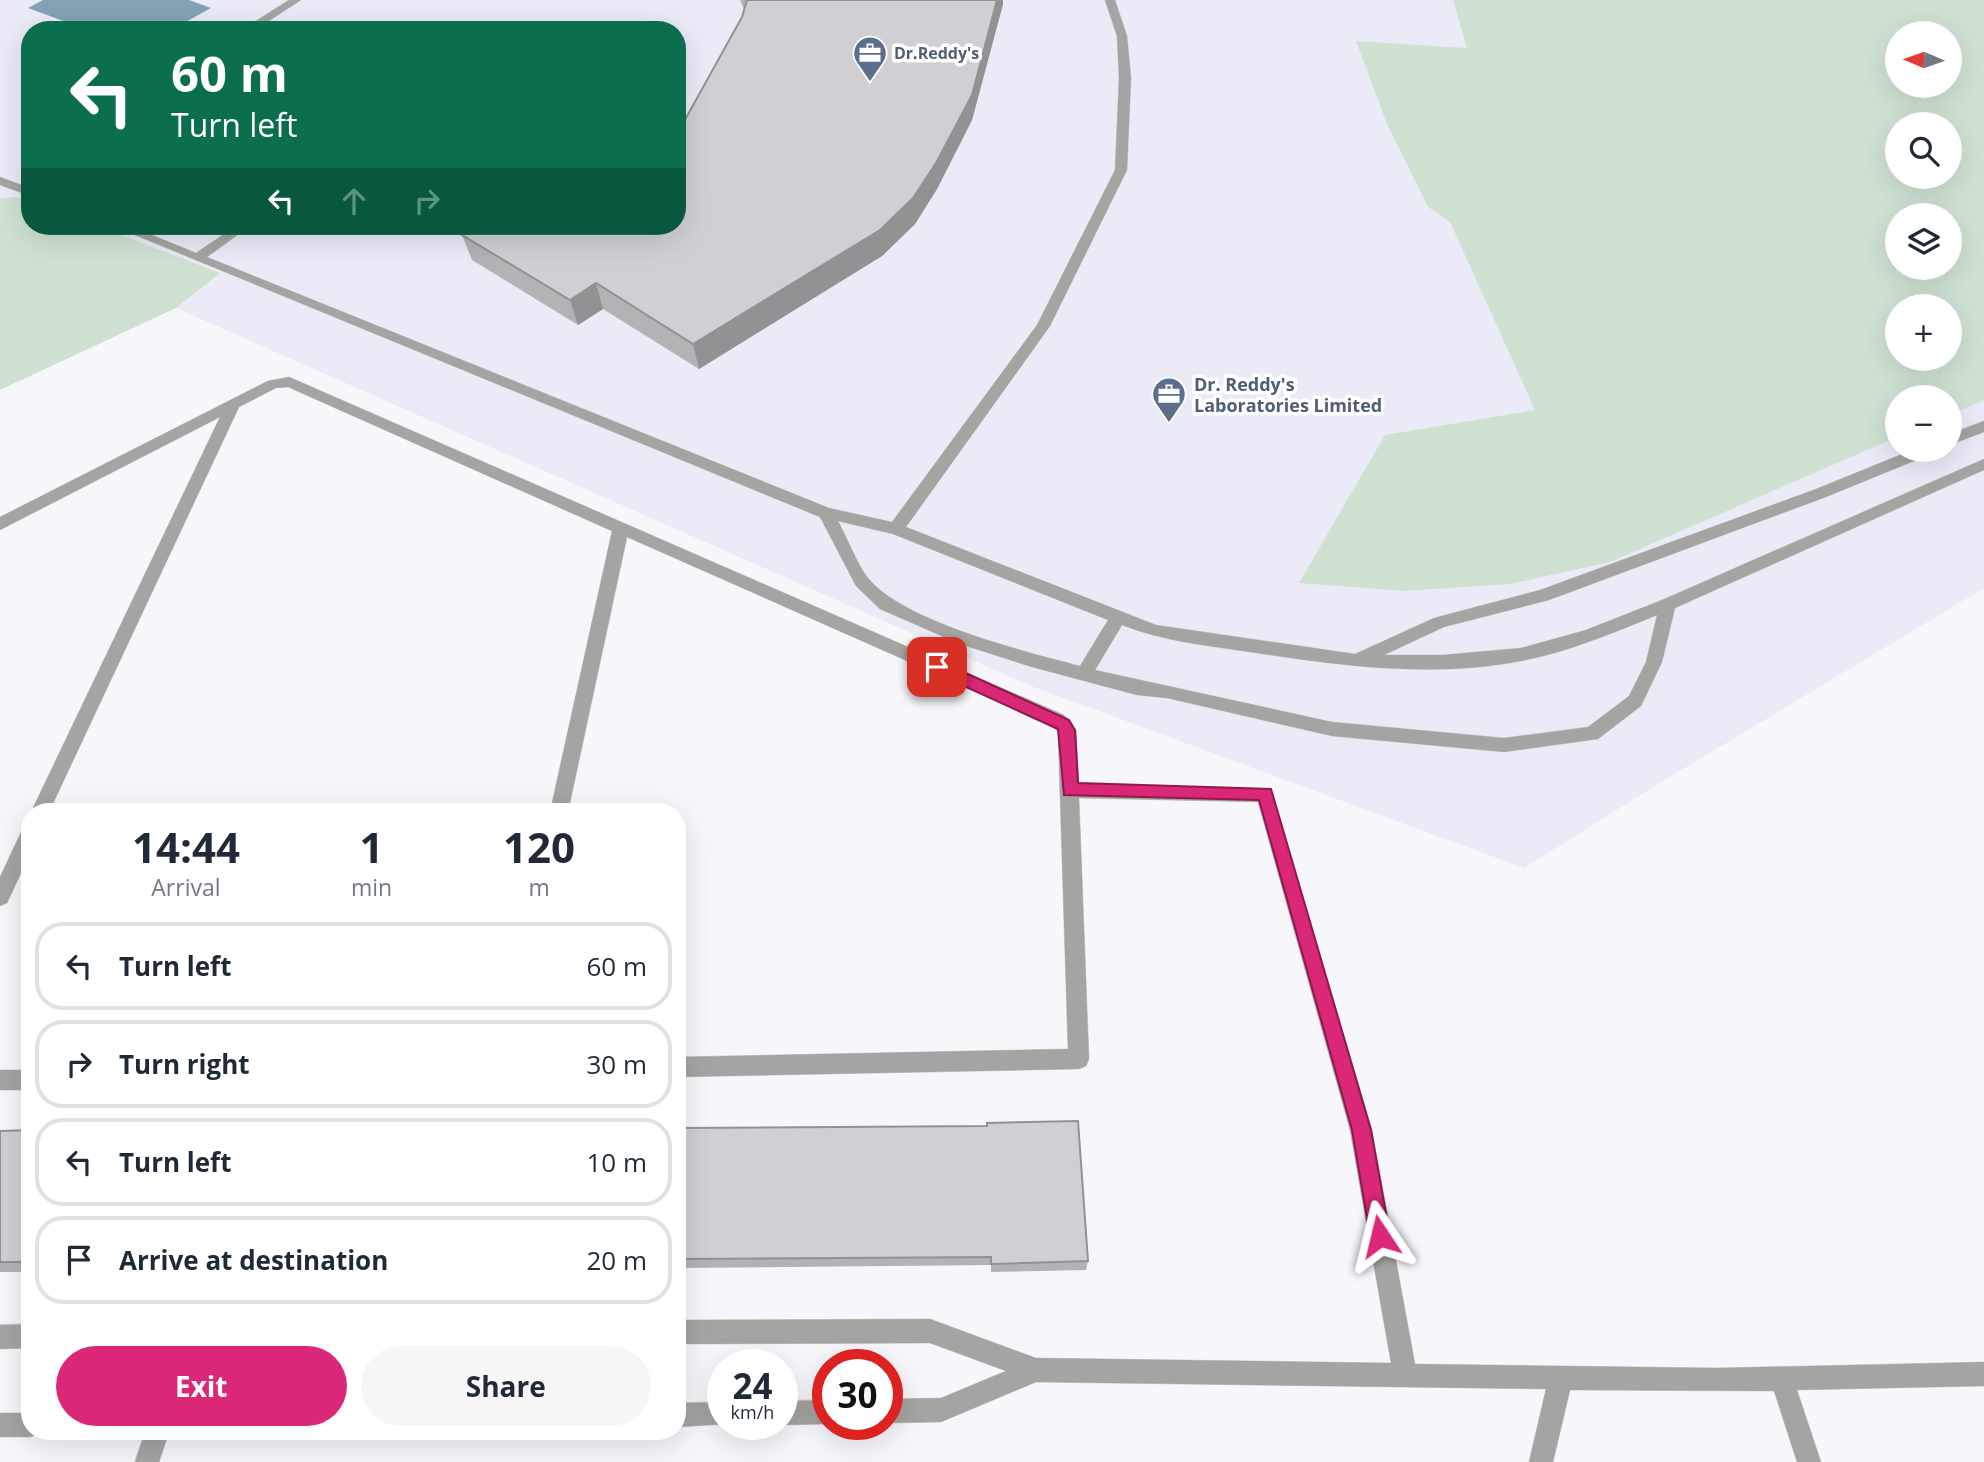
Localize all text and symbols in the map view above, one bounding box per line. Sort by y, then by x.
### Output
north arrow [1885,21,1962,98]
map controls [1885,21,1962,462]
office icon: Dr.Reddy's [851,34,889,83]
text: 60 m [171,40,288,106]
place label: Dr.Reddy's [894,42,979,64]
icon: left [56,49,147,140]
text: Turn left [171,103,297,146]
button: search [1885,112,1962,189]
icon: left [262,182,300,220]
icon: ahead [335,182,373,220]
icon: right [408,182,446,220]
button: layers [1885,203,1962,280]
button: + [1885,294,1962,371]
place label: Dr. Reddy's Laboratories Limited [1194,372,1382,417]
office icon: Dr. Reddy's Laboratories Limited [1150,375,1188,424]
button: − [1885,385,1962,462]
pin [907,637,967,697]
icon: arrive [918,648,956,686]
text: 14:44 [132,818,240,875]
text: 1 [359,818,384,875]
text: 120 [503,818,575,875]
text: Arrival [151,871,221,903]
text: min [351,871,392,903]
text: m [528,871,550,903]
icon: left [60,947,98,985]
text: Turn left [119,948,231,984]
text: 60 m [586,948,647,984]
icon: right [60,1045,98,1083]
text: Turn right [119,1046,250,1082]
text: 30 m [586,1046,647,1082]
icon: left [60,1143,98,1181]
text: Turn left [119,1144,231,1180]
text: 10 m [586,1144,647,1180]
position arrow [1343,1199,1417,1273]
icon: arrive [60,1241,98,1279]
text: Arrive at destination [119,1242,388,1278]
text: 20 m [586,1242,647,1278]
button: Exit [56,1346,347,1426]
button: Share [361,1346,651,1426]
speed limit sign: 30 [812,1349,903,1440]
text: 24 [732,1362,773,1409]
text: km/h [731,1400,774,1424]

